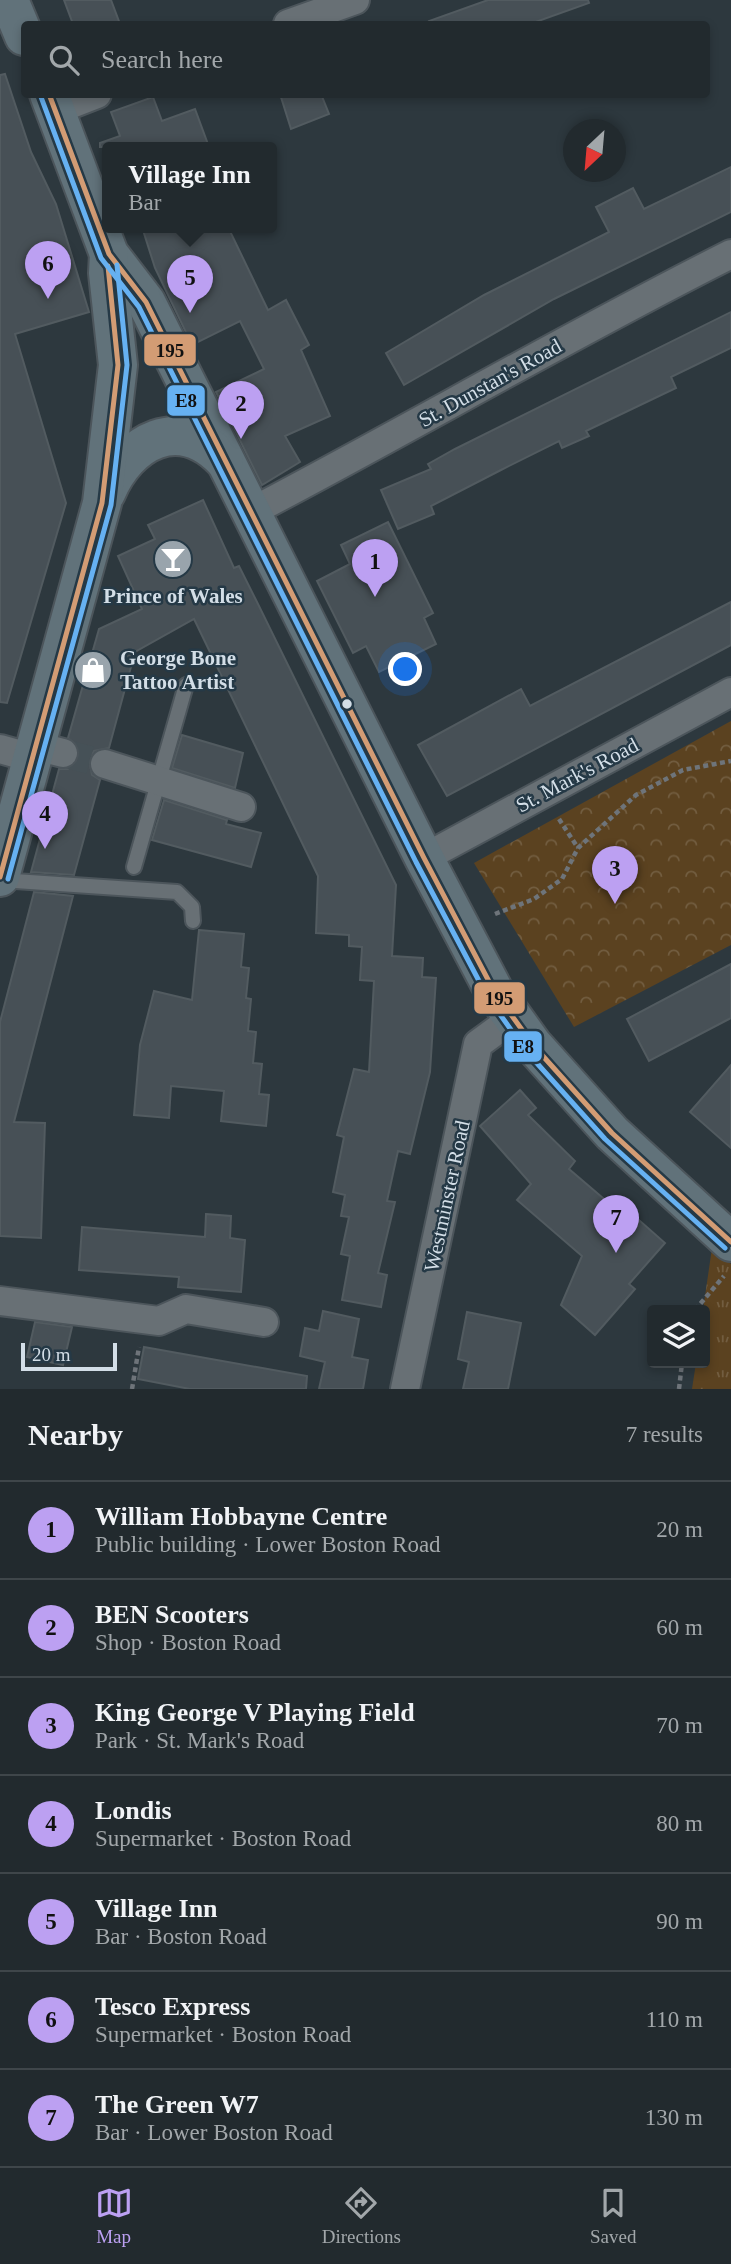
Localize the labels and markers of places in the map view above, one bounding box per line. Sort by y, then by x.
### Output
pin: 6 [25,241,71,299]
pin: 5 [167,255,213,313]
pin: 2 [218,381,264,439]
bar icon: Prince of Wales [152,538,194,580]
pin: 1 [352,539,398,597]
place label: Prince of Wales [103,584,243,608]
place label: George Bone Tattoo Artist [120,646,236,694]
shop icon: George Bone Tattoo Artist [72,649,114,691]
unlabelled marker [340,697,354,711]
pin: 4 [22,791,68,849]
pin: 3 [592,846,638,904]
pin: 7 [593,1195,639,1253]

